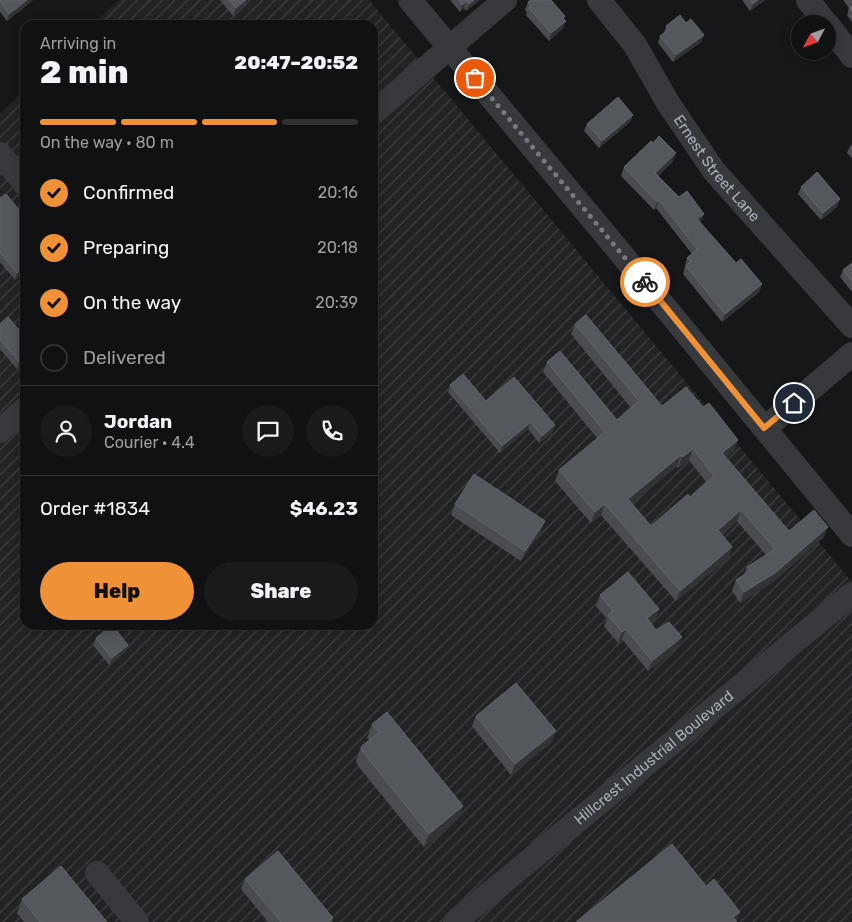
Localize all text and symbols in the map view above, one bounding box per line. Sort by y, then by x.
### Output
north arrow [791,15,836,60]
map controls [791,15,836,60]
text: Arriving in [40,34,116,53]
text: 20:47–20:52 [234,51,358,74]
text: 2 min [40,53,129,91]
pin [454,57,496,99]
icon: bag [461,64,489,92]
street label: Ernest Street Lane [670,111,764,226]
text: On the way · 80 m [40,133,174,152]
icon: check [40,179,68,207]
text: Confirmed [83,181,174,204]
text: 20:16 [318,183,358,202]
icon: check [40,234,68,262]
text: Preparing [83,236,169,259]
text: 20:18 [317,238,358,257]
courier [620,257,670,307]
icon: bike [631,268,659,296]
icon: check [40,289,68,317]
text: On the way [83,291,181,314]
text: 20:39 [315,293,358,312]
text: Delivered [83,346,166,369]
pin [773,382,815,424]
icon: home [780,389,808,417]
button: person [40,405,92,457]
button: chat [242,405,294,457]
button: phone [306,405,358,457]
text: Jordan [104,410,172,433]
text: Courier · 4.4 [104,433,195,452]
text: Order #1834 [40,497,150,520]
text: $46.23 [290,497,358,520]
button: Help [40,562,194,620]
button: Share [204,562,358,620]
street label: Hillcrest Industrial Boulevard [571,687,737,829]

